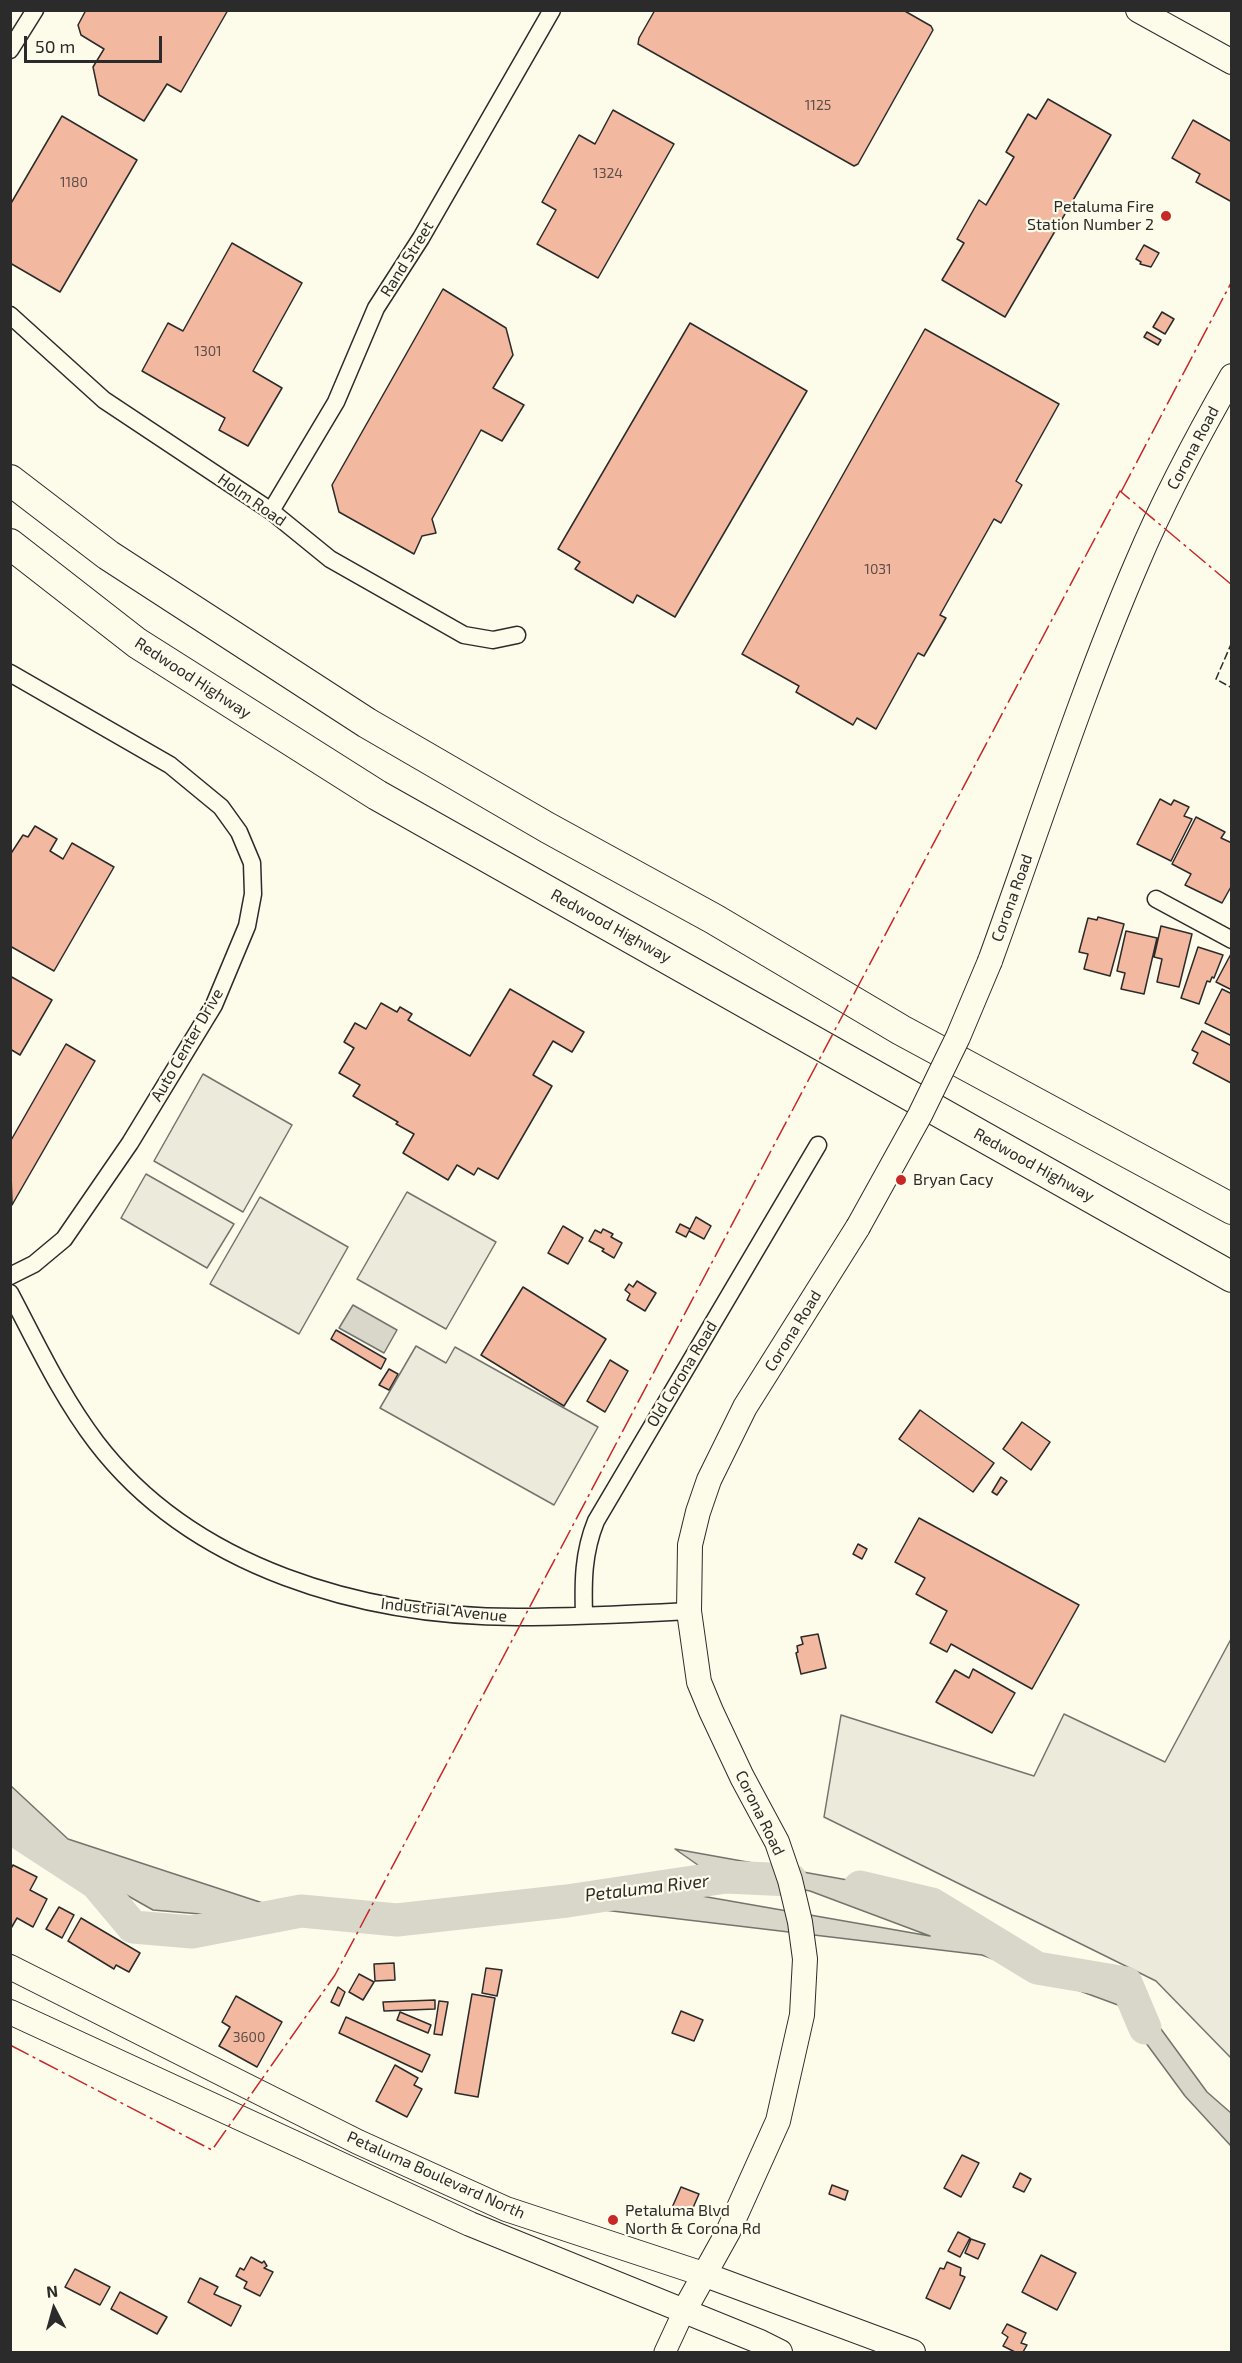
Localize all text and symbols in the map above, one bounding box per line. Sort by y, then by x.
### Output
scale bar [27,24,165,62]
text: 50 m [35,35,75,57]
house number: 1125 [805,97,831,113]
house number: 1324 [593,165,623,181]
house number: 1180 [60,174,88,190]
place label: Petaluma Fire Station Number 2 [1027,197,1154,235]
marker: Petaluma Fire Station Number 2 [1159,209,1173,223]
street label: Rand Street [376,218,438,300]
house number: 1301 [194,343,222,359]
street label: Corona Road [1163,403,1223,493]
street label: Holm Road [214,469,290,531]
house number: 1031 [864,561,892,577]
street label: Redwood Highway [131,633,255,723]
street label: Corona Road [987,851,1037,945]
street label: Redwood Highway [547,885,675,967]
street label: Auto Center Drive [147,985,227,1105]
street label: Redwood Highway [970,1124,1098,1206]
place label: Bryan Cacy [913,1170,994,1190]
marker: Bryan Cacy [894,1173,908,1187]
street label: Corona Road [760,1287,826,1375]
street label: Old Corona Road [643,1318,721,1430]
street label: Industrial Avenue [380,1594,508,1626]
street label: Corona Road [731,1767,789,1859]
water label: Petaluma River [584,1870,710,1906]
house number: 3600 [233,2029,265,2045]
street label: Petaluma Boulevard North [344,2127,528,2223]
place label: Petaluma Blvd North & Corona Rd [625,2201,761,2239]
marker: Petaluma Blvd North & Corona Rd [606,2213,620,2227]
north arrow [24,2279,84,2339]
text: N [45,2281,59,2301]

